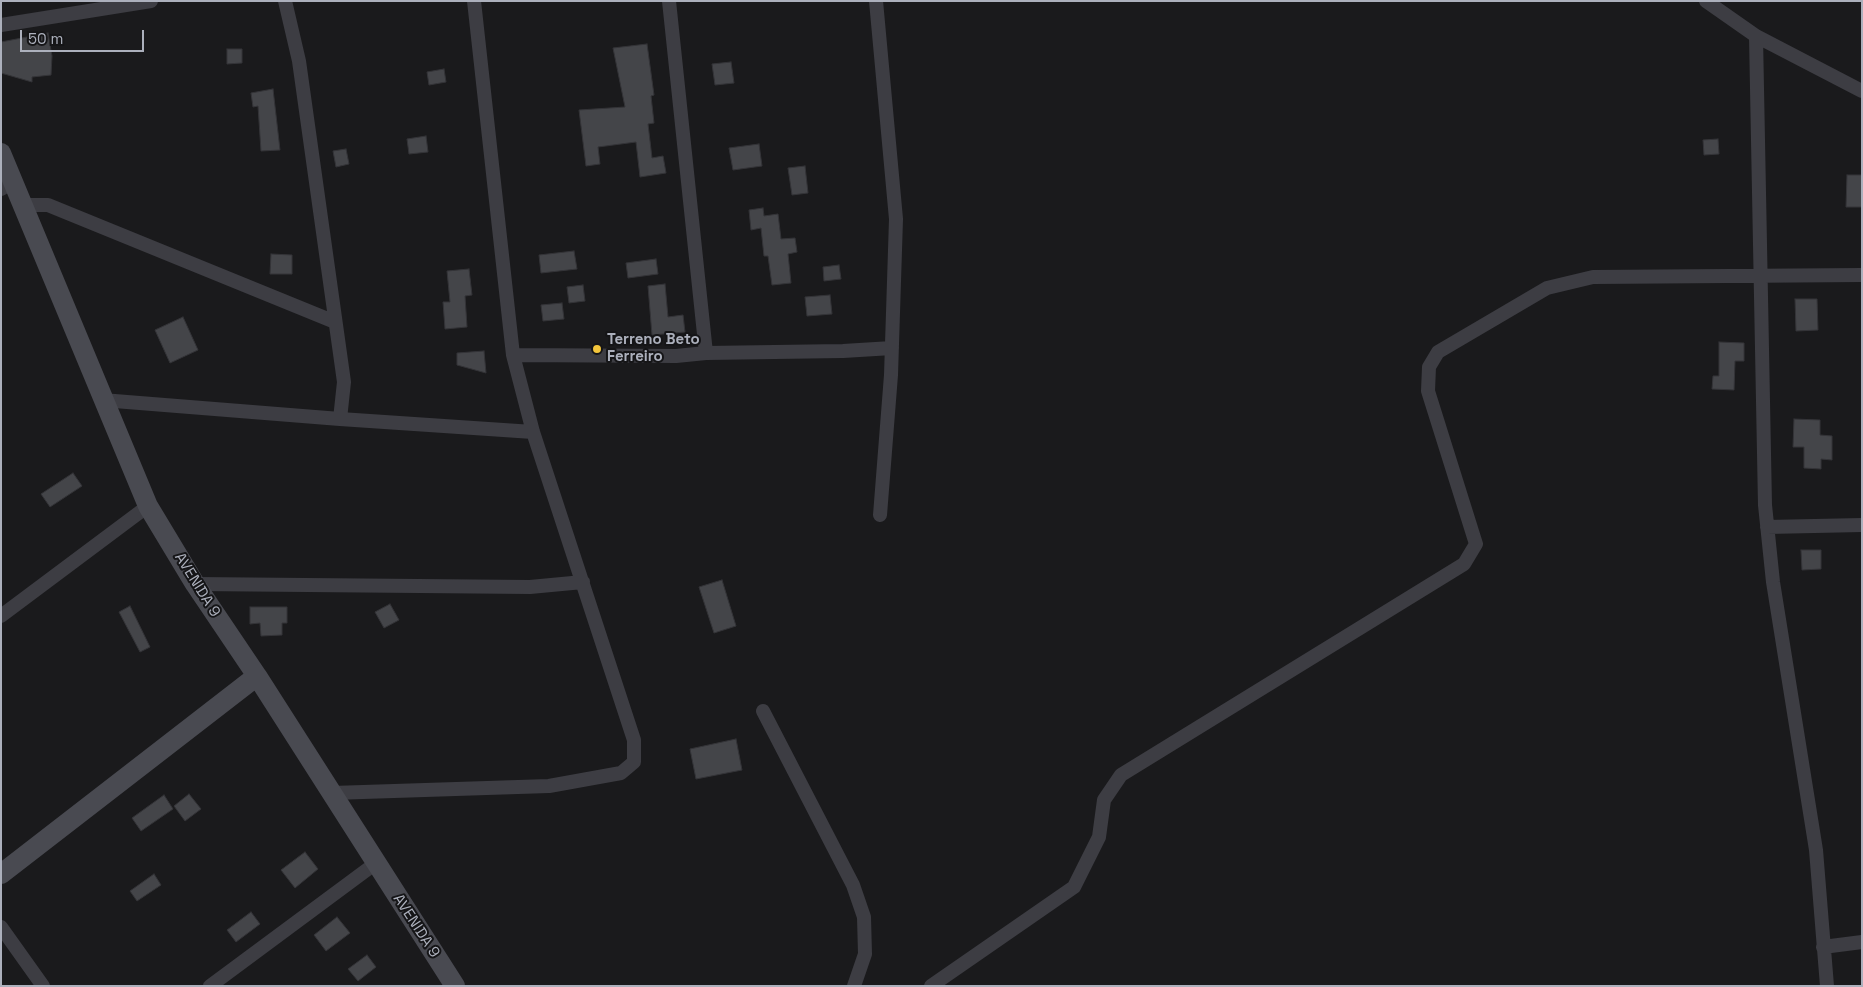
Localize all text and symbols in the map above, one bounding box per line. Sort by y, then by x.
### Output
scale bar [22,20,146,52]
text: 50 m [28,29,63,48]
place label: Terreno Beto Ferreiro [607,331,700,366]
marker: Terreno Beto Ferreiro [591,343,603,355]
street label: AVENIDA 9 [170,550,224,620]
street label: AVENIDA 9 [389,891,443,961]

